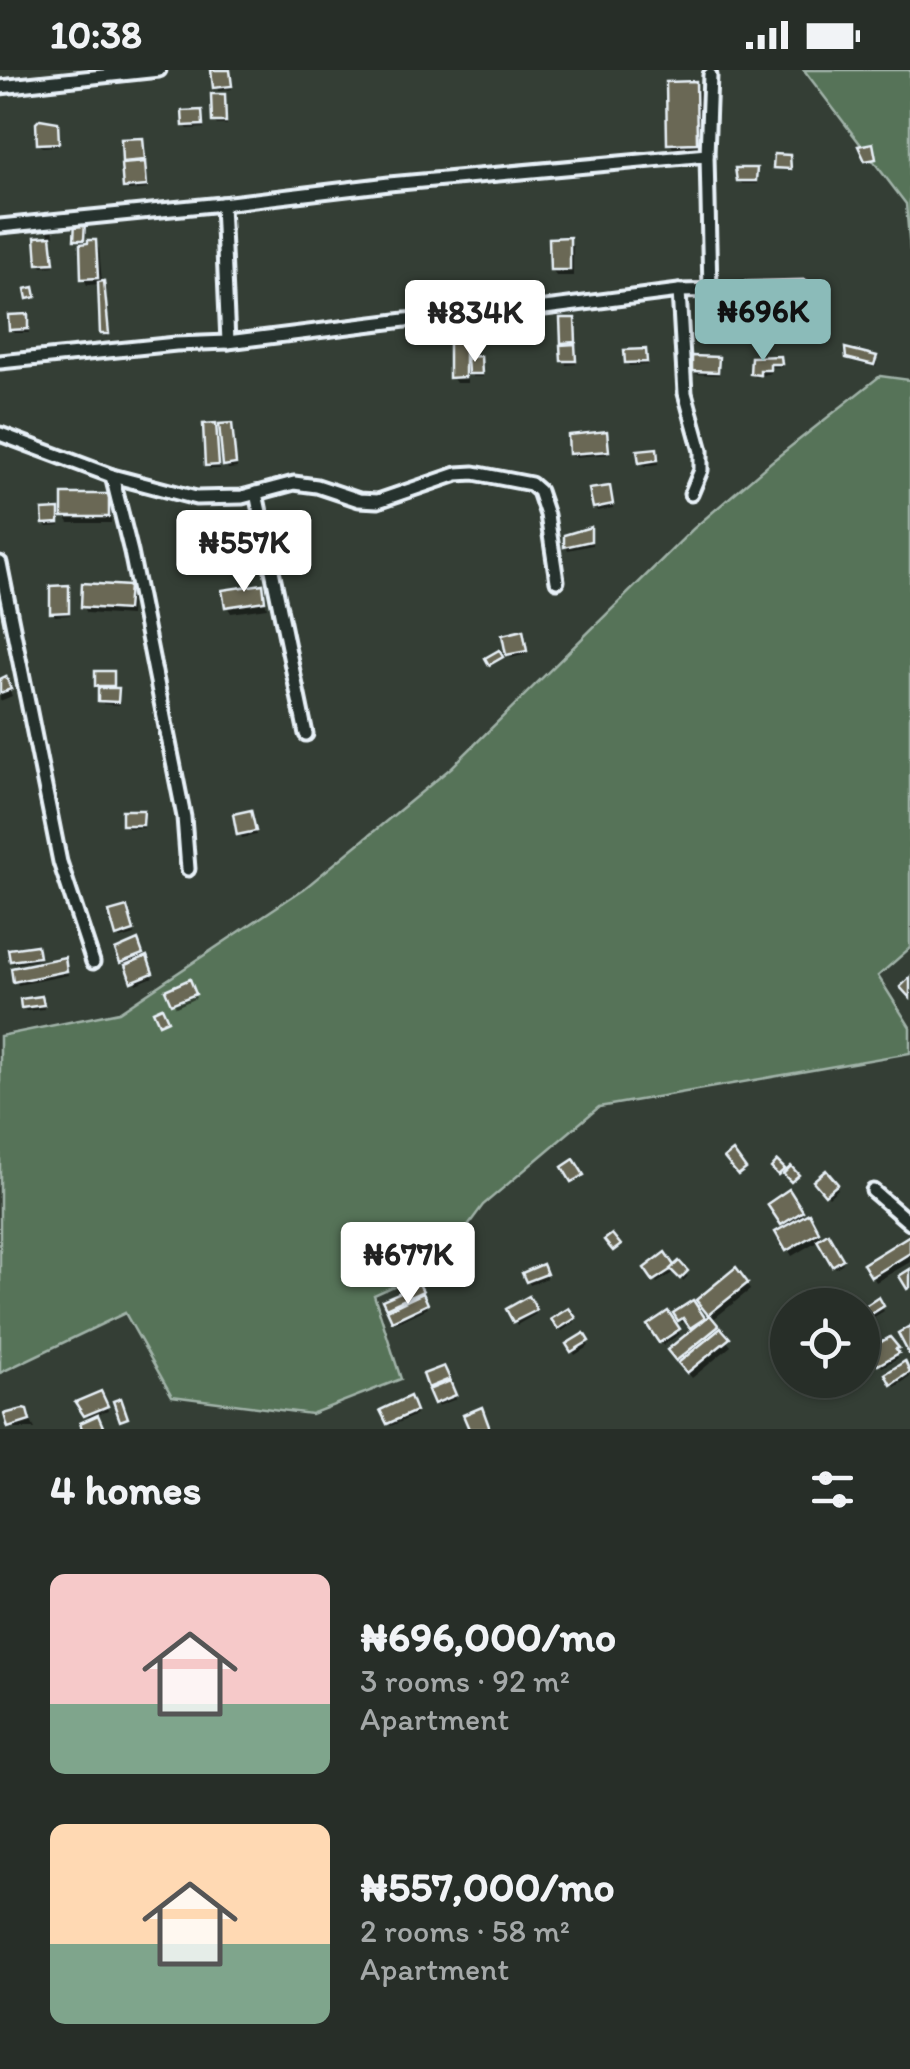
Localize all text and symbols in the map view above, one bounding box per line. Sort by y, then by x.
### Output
text: 10:38 [50,12,142,58]
pin: ₦696K [693,279,833,364]
pin: ₦834K [405,280,545,365]
text: ₦696K [717,292,809,330]
text: ₦834K [427,293,523,331]
pin: ₦557K [174,510,314,595]
text: ₦557K [198,523,290,561]
pin: ₦677K [338,1222,478,1307]
text: ₦677K [363,1235,453,1273]
map controls [770,1288,880,1398]
button: locate [770,1288,880,1398]
icon: filters [805,1462,860,1517]
text: 4 homes [50,1464,201,1515]
text: ₦696,000/mo [360,1611,616,1662]
icon: home [130,1614,250,1734]
text: 3 rooms · 92 m² [360,1662,570,1700]
text: Apartment [360,1700,509,1738]
text: ₦557,000/mo [360,1861,615,1912]
icon: home [130,1864,250,1984]
text: 2 rooms · 58 m² [360,1912,570,1950]
text: Apartment [360,1950,509,1988]

